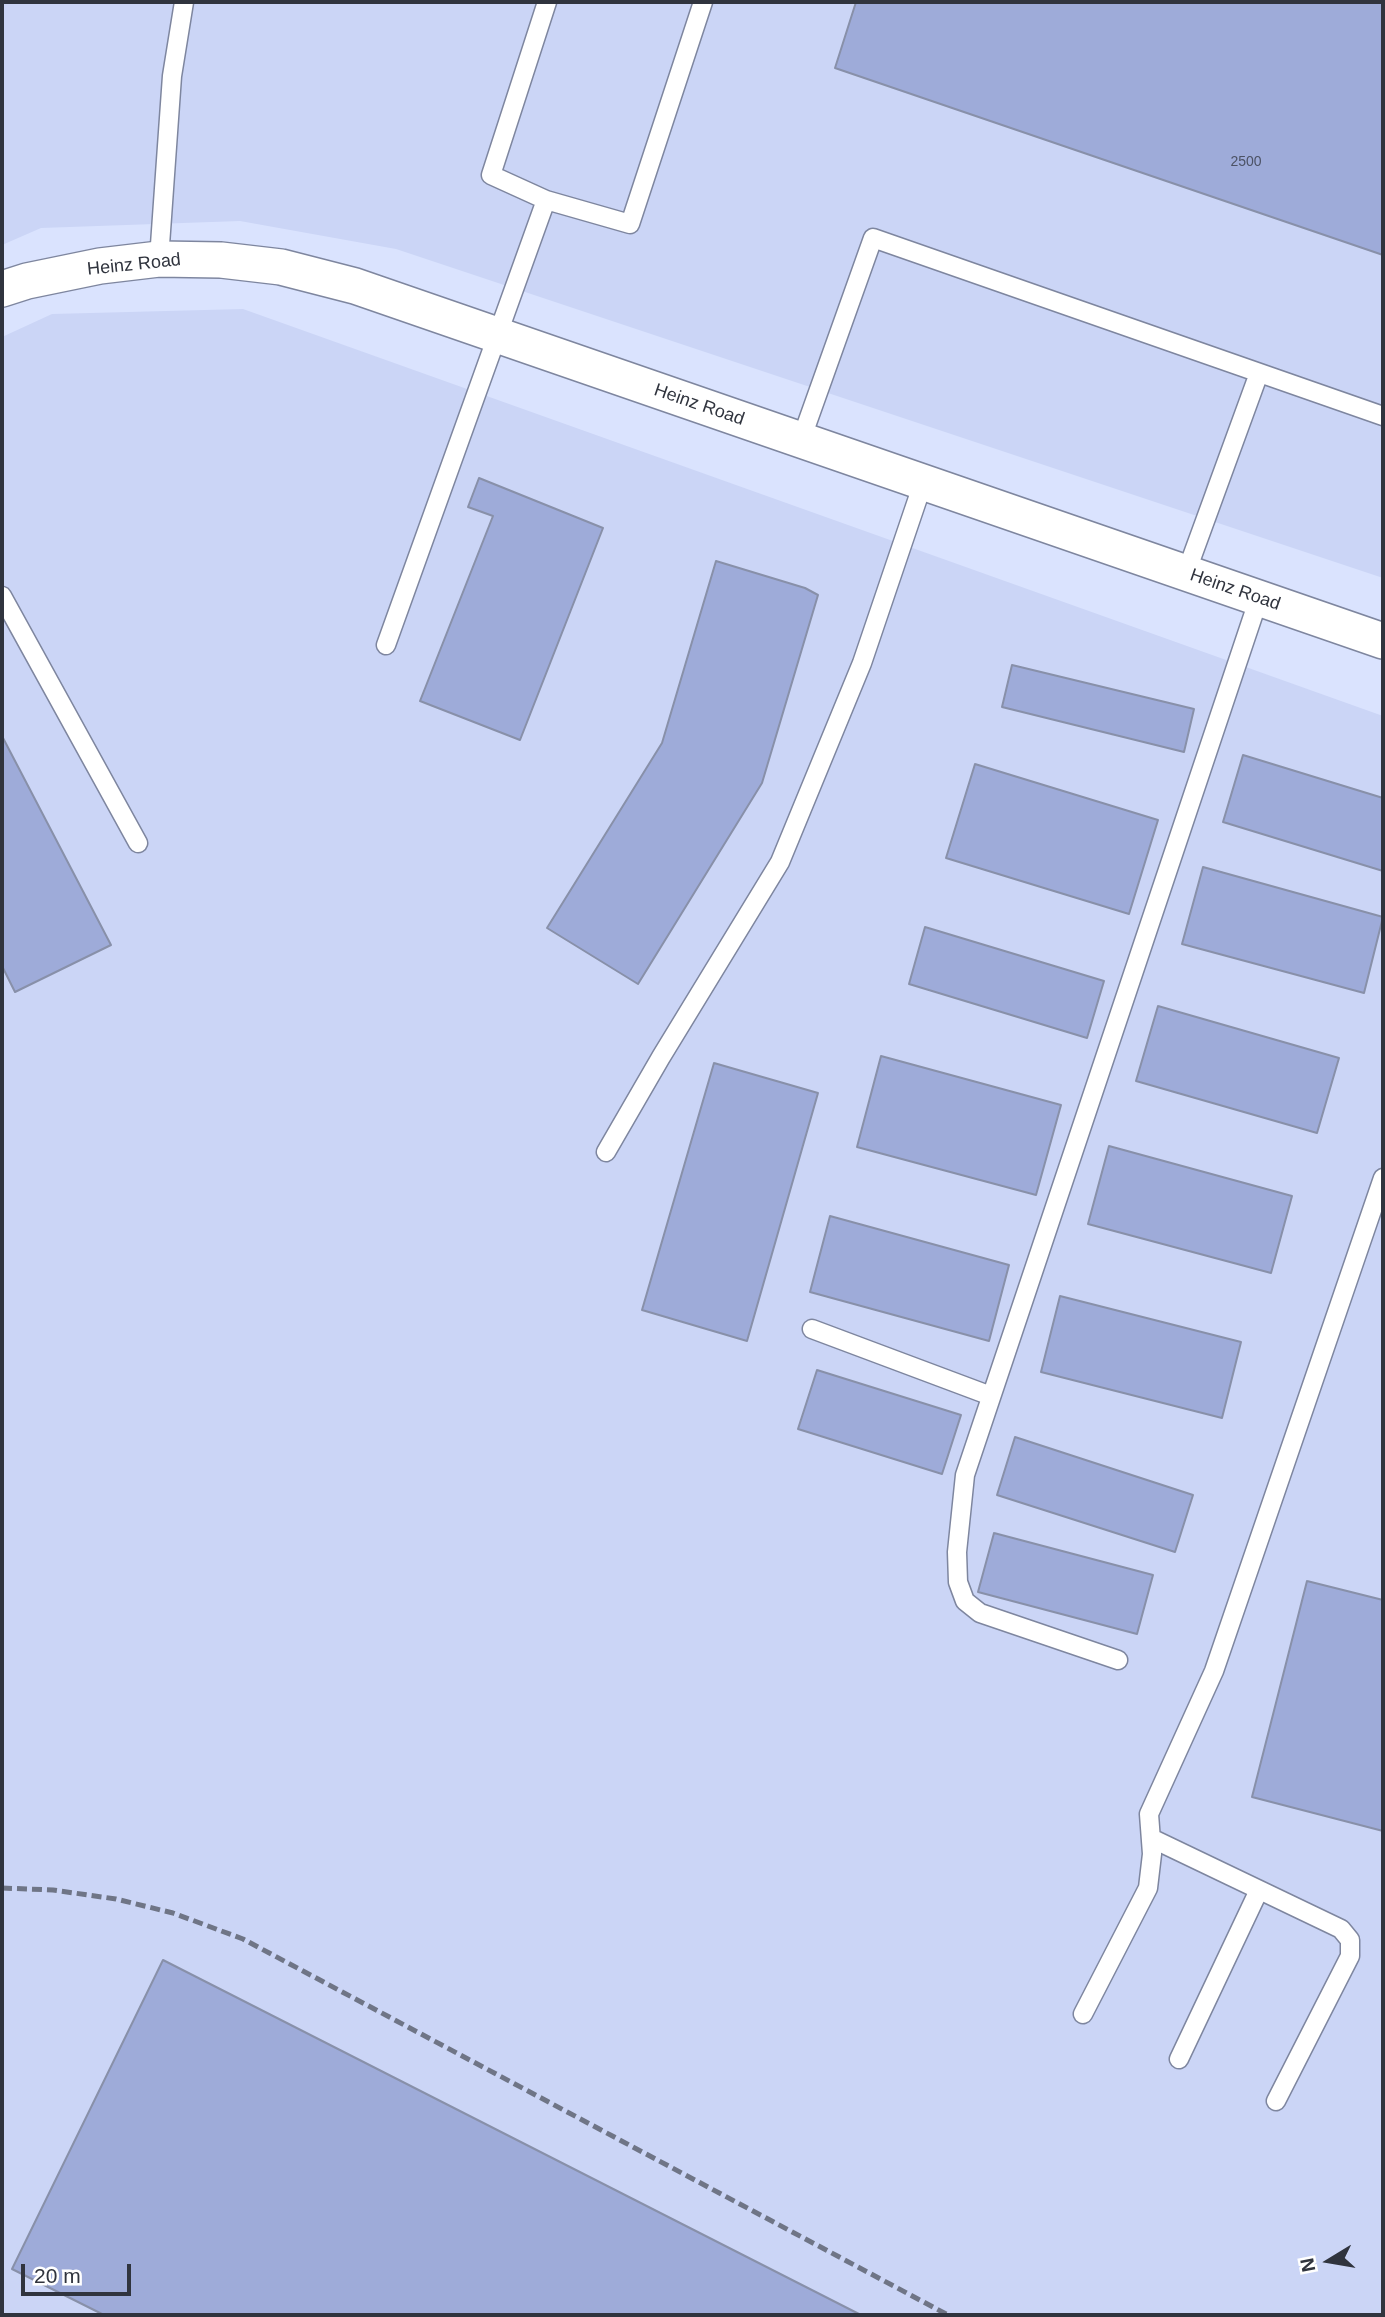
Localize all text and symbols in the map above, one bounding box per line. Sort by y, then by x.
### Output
house number: 2500 [1230,154,1262,170]
street label: Heinz Road [86,249,182,281]
street label: Heinz Road [651,379,747,431]
street label: Heinz Road [1187,564,1283,616]
north arrow [1294,2226,1364,2296]
scale bar [24,2250,135,2294]
text: N [1296,2256,1320,2274]
text: 20 m [34,2264,81,2287]

